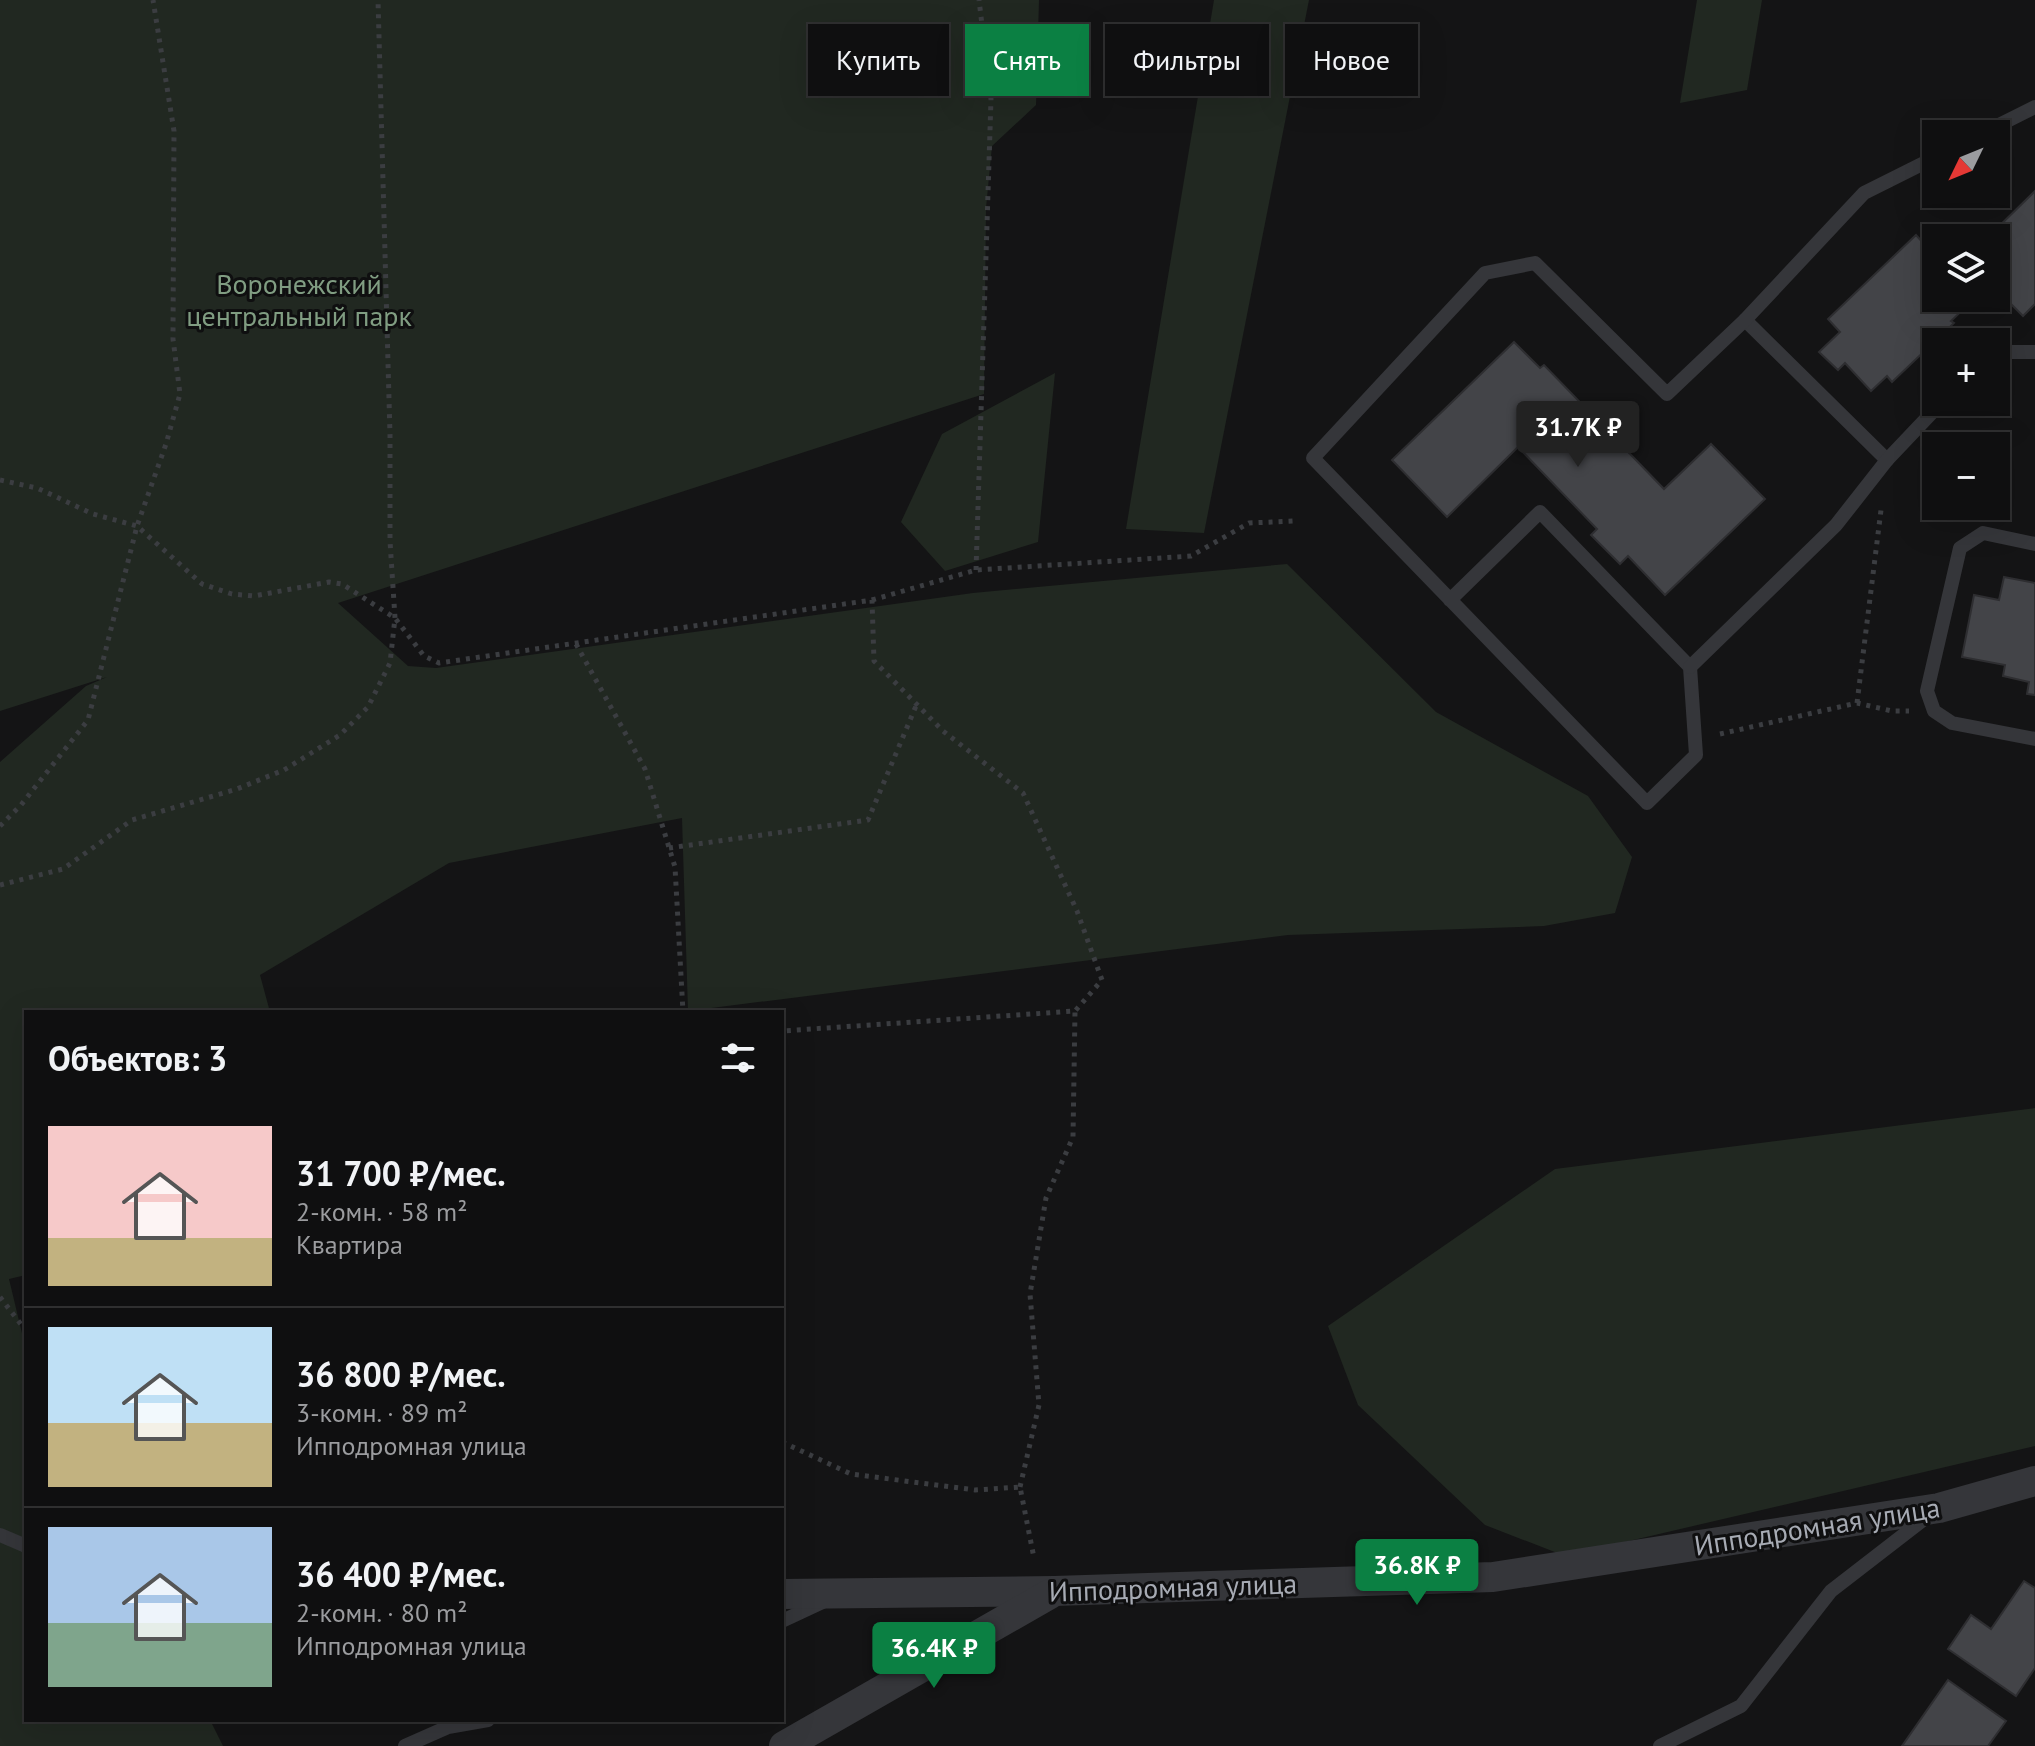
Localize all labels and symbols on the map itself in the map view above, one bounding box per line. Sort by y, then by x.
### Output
north arrow [1922,120,2010,208]
park label: Воронежский центральный парк [186,265,412,334]
pin: 31.7K ₽ [1504,401,1652,469]
street label: Ипподромная улица [1691,1488,1943,1564]
pin: 36.8K ₽ [1343,1539,1491,1607]
street label: Ипподромная улица [1048,1564,1298,1610]
pin: 36.4K ₽ [860,1622,1008,1690]

